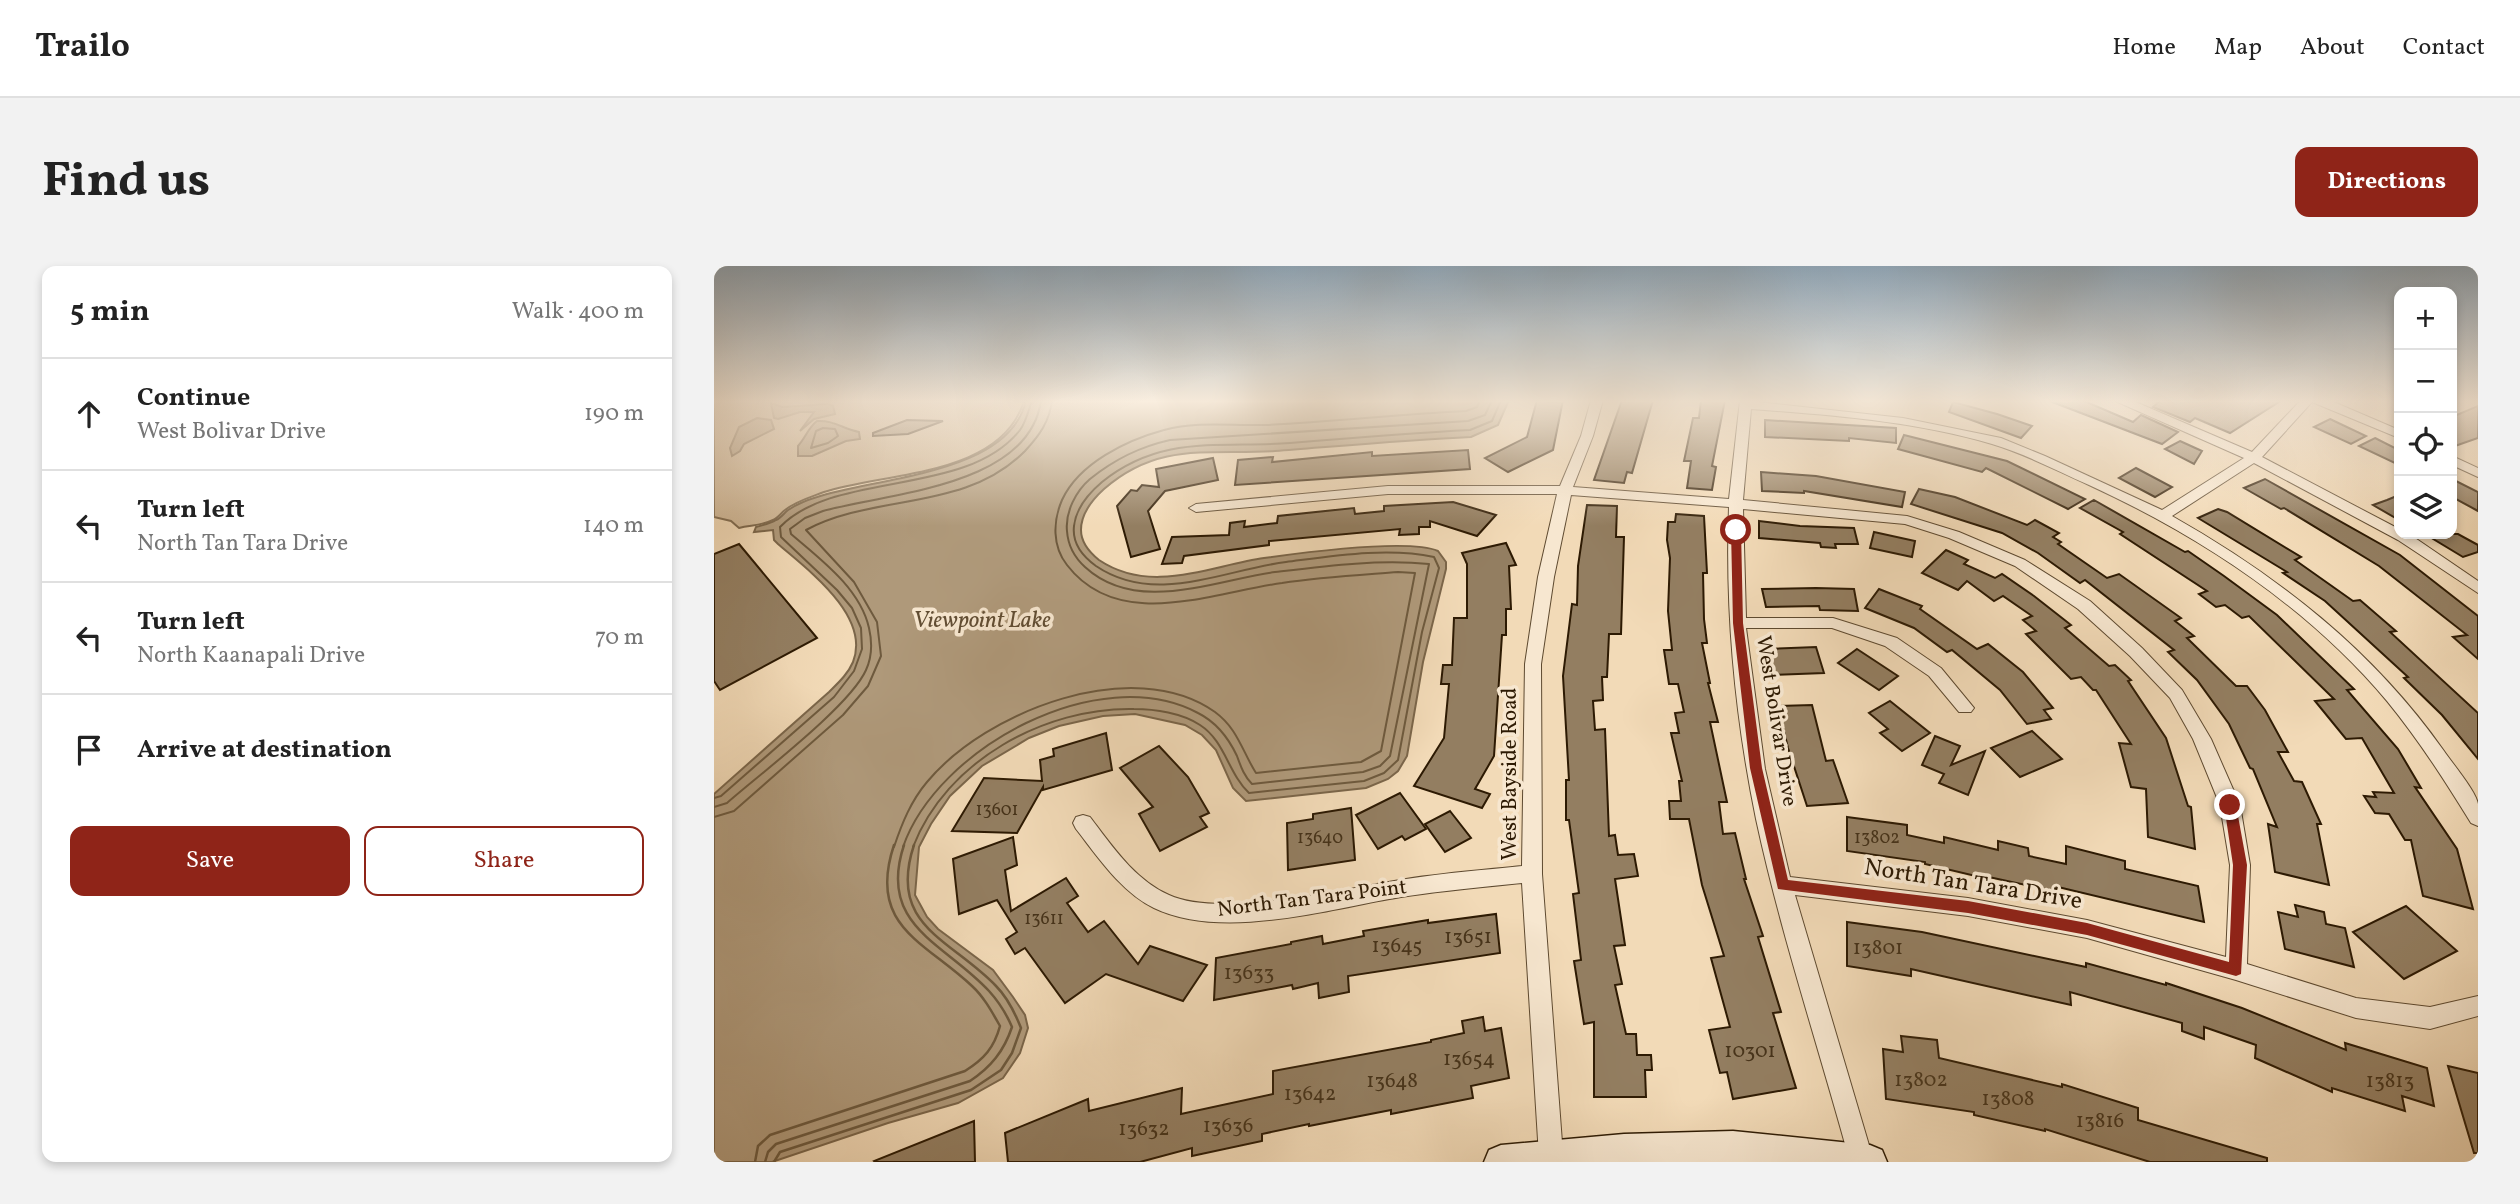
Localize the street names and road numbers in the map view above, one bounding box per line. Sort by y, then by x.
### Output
street label: West Bolivar Drive [1748,634,1804,808]
street label: West Bayside Road [1496,688,1525,860]
street label: North Tan Tara Drive [1862,851,2084,919]
street label: North Tan Tara Point [1216,873,1408,925]

